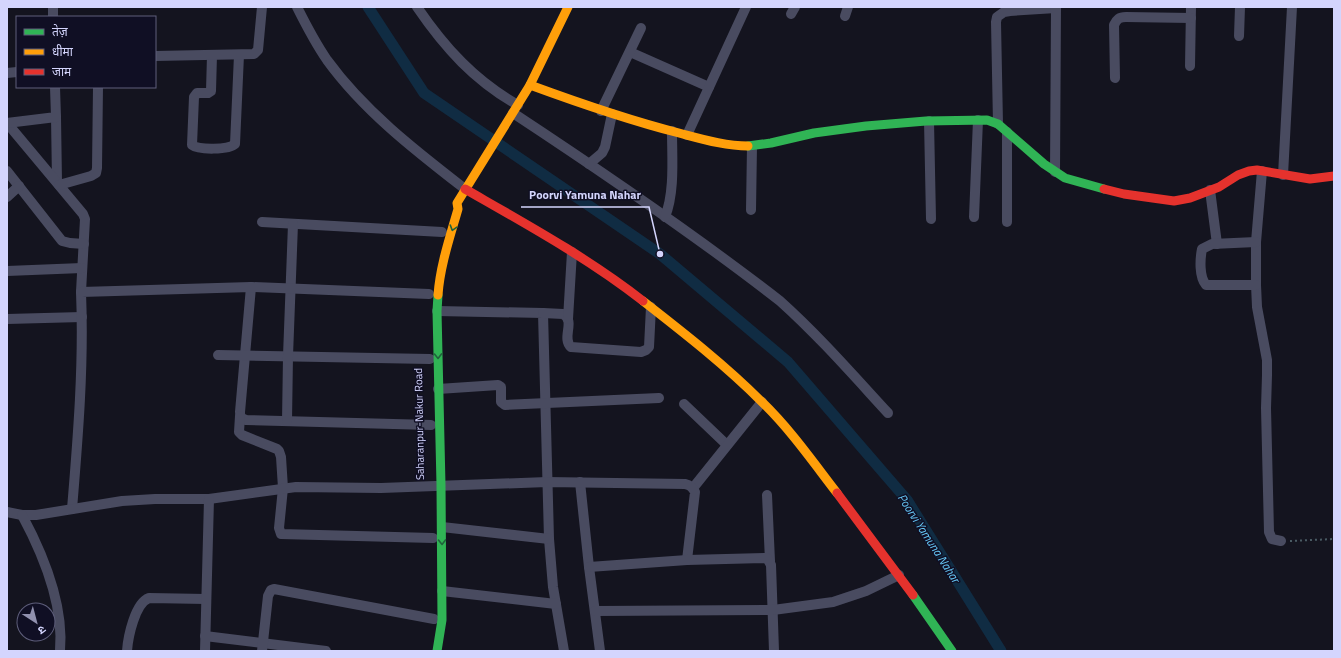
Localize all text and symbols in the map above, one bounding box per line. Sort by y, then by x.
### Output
legend [16,16,156,88]
text: तेज़ [52,22,69,41]
text: धीमा [52,42,74,61]
text: जाम [52,62,72,81]
callout: Poorvi Yamuna Nahar [521,183,649,207]
text: Poorvi Yamuna Nahar [529,185,641,204]
one-way arrow [449,224,458,231]
one-way arrow [434,353,442,359]
street label: Saharanpur-Nakur Road [410,368,428,480]
water label: Poorvi Yamuna Nahar [893,490,966,588]
one-way arrow [438,539,446,545]
north arrow [16,602,56,642]
text: उ [34,622,49,639]

